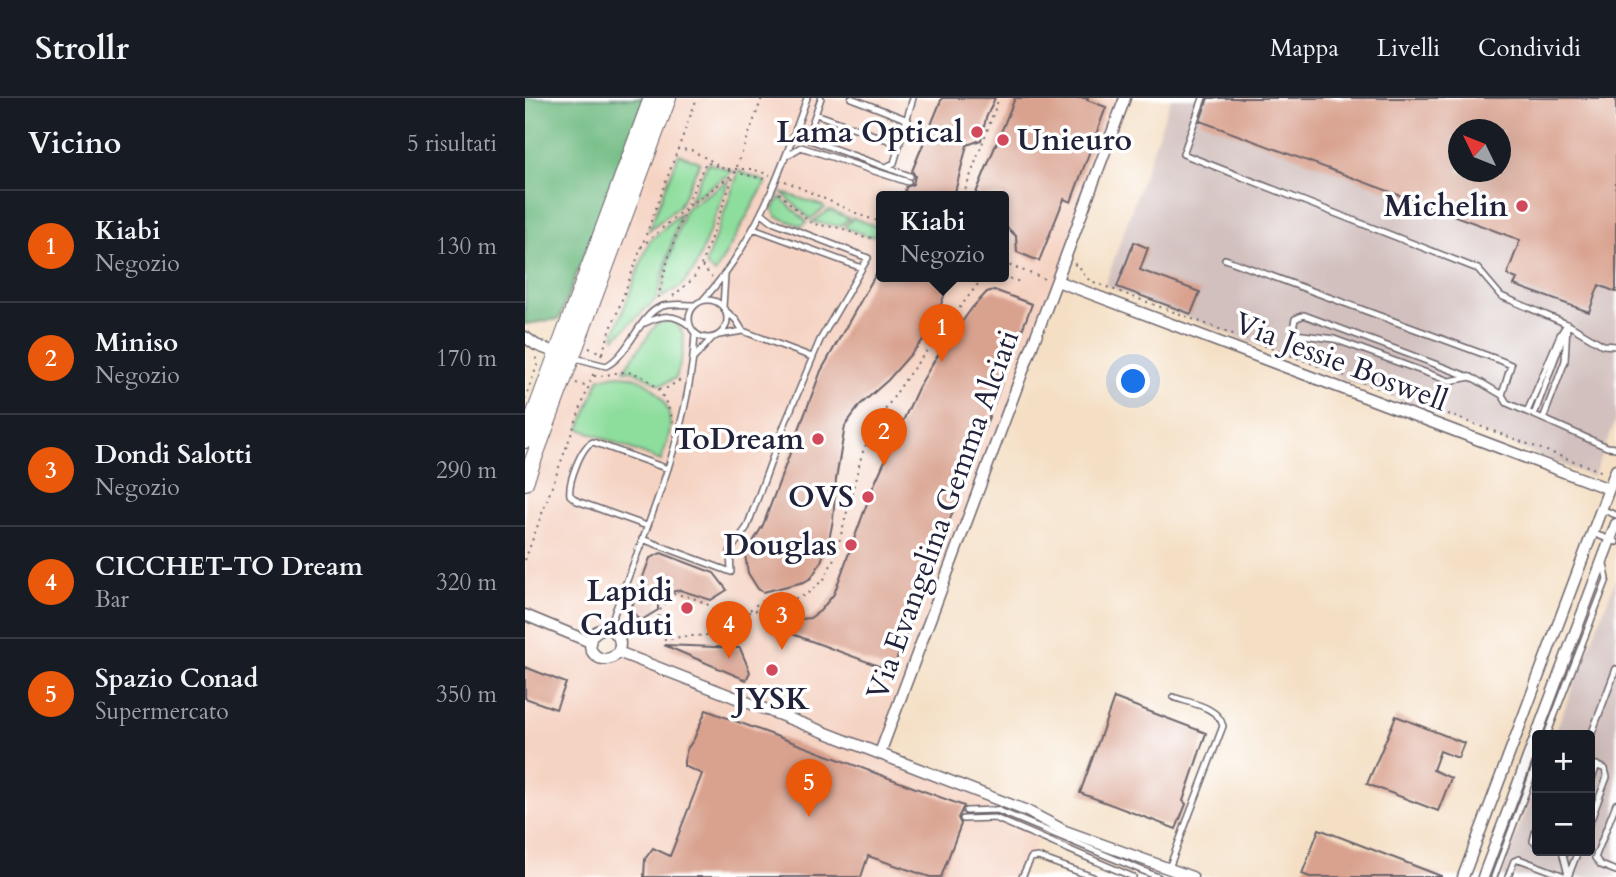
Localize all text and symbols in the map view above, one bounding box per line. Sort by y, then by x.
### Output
text: Strollr [35,26,129,71]
text: Mappa [1270,32,1339,65]
text: Livelli [1377,32,1440,65]
text: Condividi [1478,32,1581,65]
place label: Lama Optical [776,112,963,153]
north arrow [1448,119,1511,182]
place label: Unieuro [1017,120,1132,161]
text: Vicino [28,123,121,164]
marker: Lama Optical [969,124,985,140]
text: 5 risultati [407,128,497,159]
marker: Unieuro [995,132,1011,148]
place label: Michelin [1384,186,1508,227]
popup [876,191,1009,282]
marker: Michelin [1514,198,1530,214]
text: Kiabi [900,204,966,239]
text: Kiabi [95,213,160,248]
text: 1 [45,231,57,262]
text: 130 m [436,231,497,262]
text: Negozio [900,239,985,270]
text: Negozio [95,248,180,279]
street label: Via Jessie Boswell [1229,303,1454,422]
pin: 1 [919,304,965,362]
street label: Via Evangelina Gemma Alciati [857,324,1029,706]
text: Miniso [95,325,178,360]
text: 2 [45,343,57,374]
text: 170 m [436,343,497,374]
text: Negozio [95,360,180,391]
your location [1116,364,1150,398]
pin: 2 [861,408,907,466]
place label: ToDream [674,419,804,460]
marker: ToDream [810,431,826,447]
text: Dondi Salotti [95,437,252,472]
text: 3 [45,455,57,486]
text: 290 m [436,455,497,486]
text: Negozio [95,472,180,503]
place label: OVS [788,477,854,518]
marker: OVS [860,489,876,505]
place label: Douglas [724,525,837,566]
marker: Douglas [843,537,859,553]
text: CICCHET-TO Dream [95,549,363,584]
text: 4 [45,567,57,598]
text: 320 m [436,567,497,598]
place label: Lapidi Caduti [580,571,673,646]
text: Bar [95,584,129,615]
pin: 3 [759,592,805,650]
marker: Lapidi Caduti [679,600,695,616]
pin: 4 [706,601,752,659]
text: Spazio Conad [95,661,258,696]
marker: JYSK [764,662,780,678]
text: 5 [45,679,57,710]
text: 350 m [436,679,497,710]
place label: JYSK [731,679,810,720]
text: Supermercato [95,696,229,727]
map controls [1532,730,1595,856]
button: + [1532,730,1595,793]
pin: 5 [786,759,832,817]
button: − [1532,793,1595,856]

